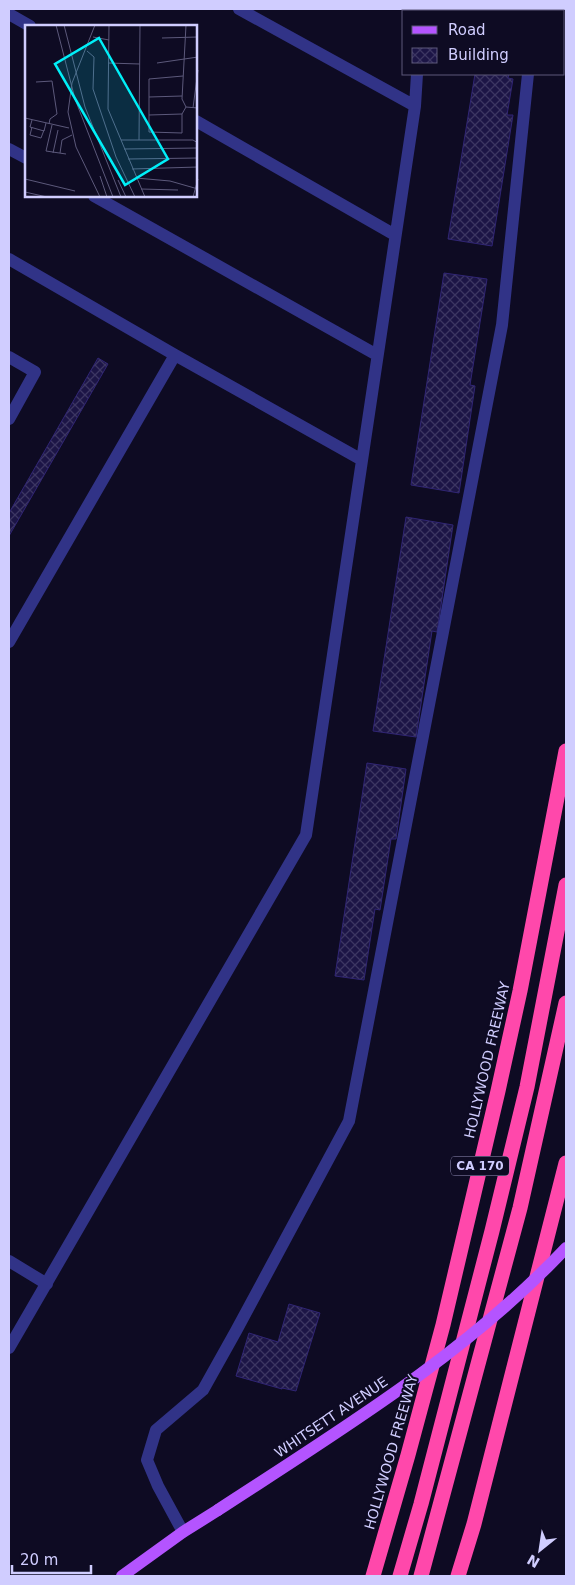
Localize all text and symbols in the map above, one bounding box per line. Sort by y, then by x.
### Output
legend [402,10,565,75]
text: Road [448,21,486,39]
inset map [25,25,198,198]
text: Building [448,46,509,64]
street label: HOLLYWOOD FREEWAY [461,980,513,1140]
road number: CA 170 [451,1156,509,1176]
street label: HOLLYWOOD FREEWAY [361,1372,421,1531]
street label: WHITSETT AVENUE [271,1373,391,1461]
north arrow [515,1525,565,1575]
scale bar [12,1542,91,1574]
text: 20 m [20,1551,58,1569]
text: N [524,1551,543,1571]

